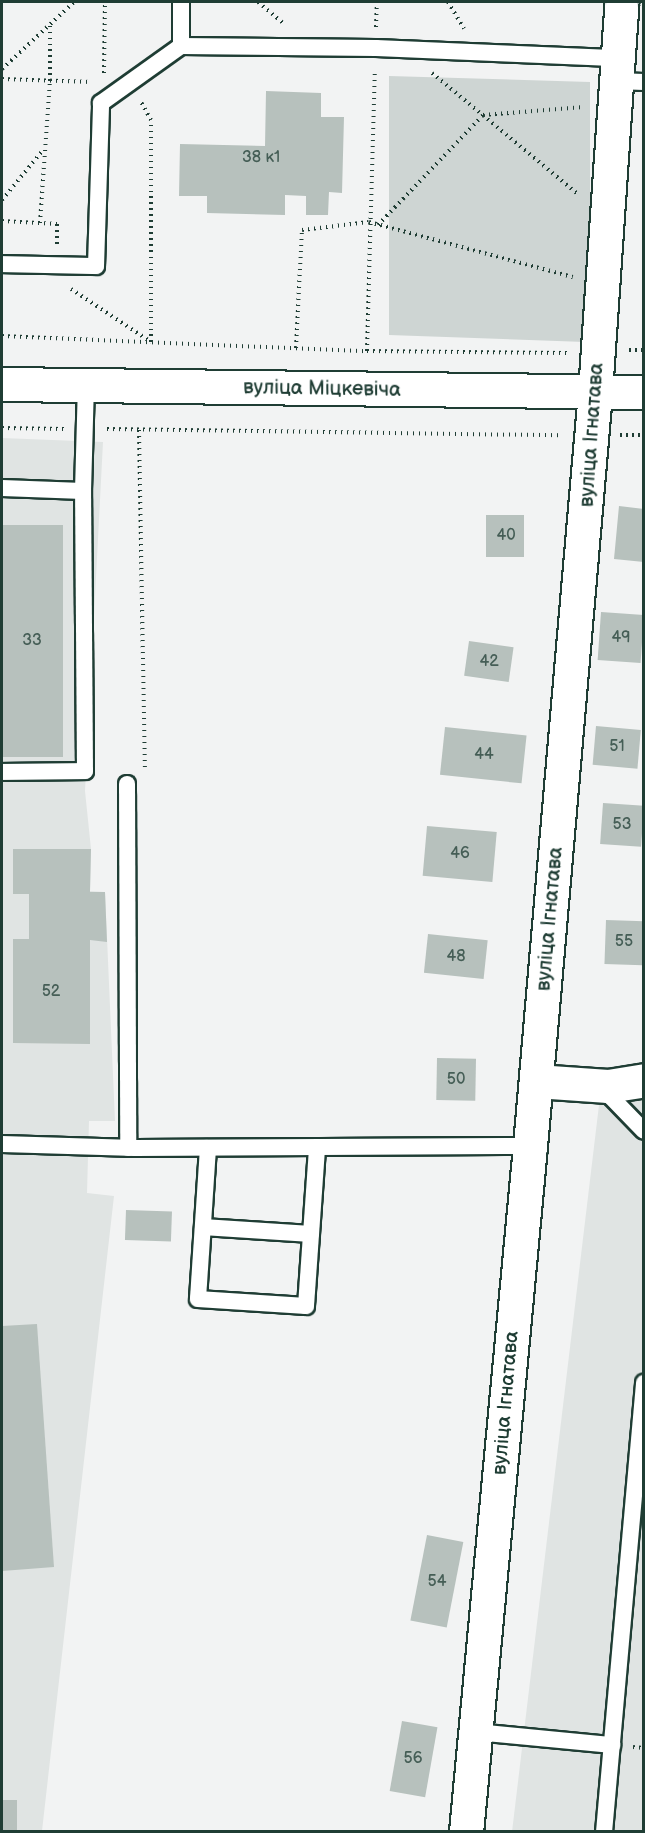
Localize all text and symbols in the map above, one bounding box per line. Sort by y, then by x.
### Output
house number: 38 к1 [242,148,280,168]
street label: вуліца Ігнатава [575,362,609,508]
street label: вуліца Міцкевіча [243,376,401,402]
house number: 40 [496,526,516,546]
house number: 49 [611,628,631,648]
house number: 33 [22,631,42,651]
house number: 42 [479,652,499,672]
house number: 51 [609,737,625,757]
house number: 44 [474,745,494,765]
house number: 53 [612,815,632,835]
house number: 46 [450,844,470,864]
street label: вуліца Ігнатава [532,846,568,992]
house number: 55 [615,932,633,952]
house number: 48 [446,947,466,967]
house number: 52 [42,982,60,1002]
house number: 50 [447,1070,465,1090]
street label: вуліца Ігнатава [488,1330,524,1476]
house number: 54 [428,1572,446,1592]
house number: 56 [404,1749,422,1769]

